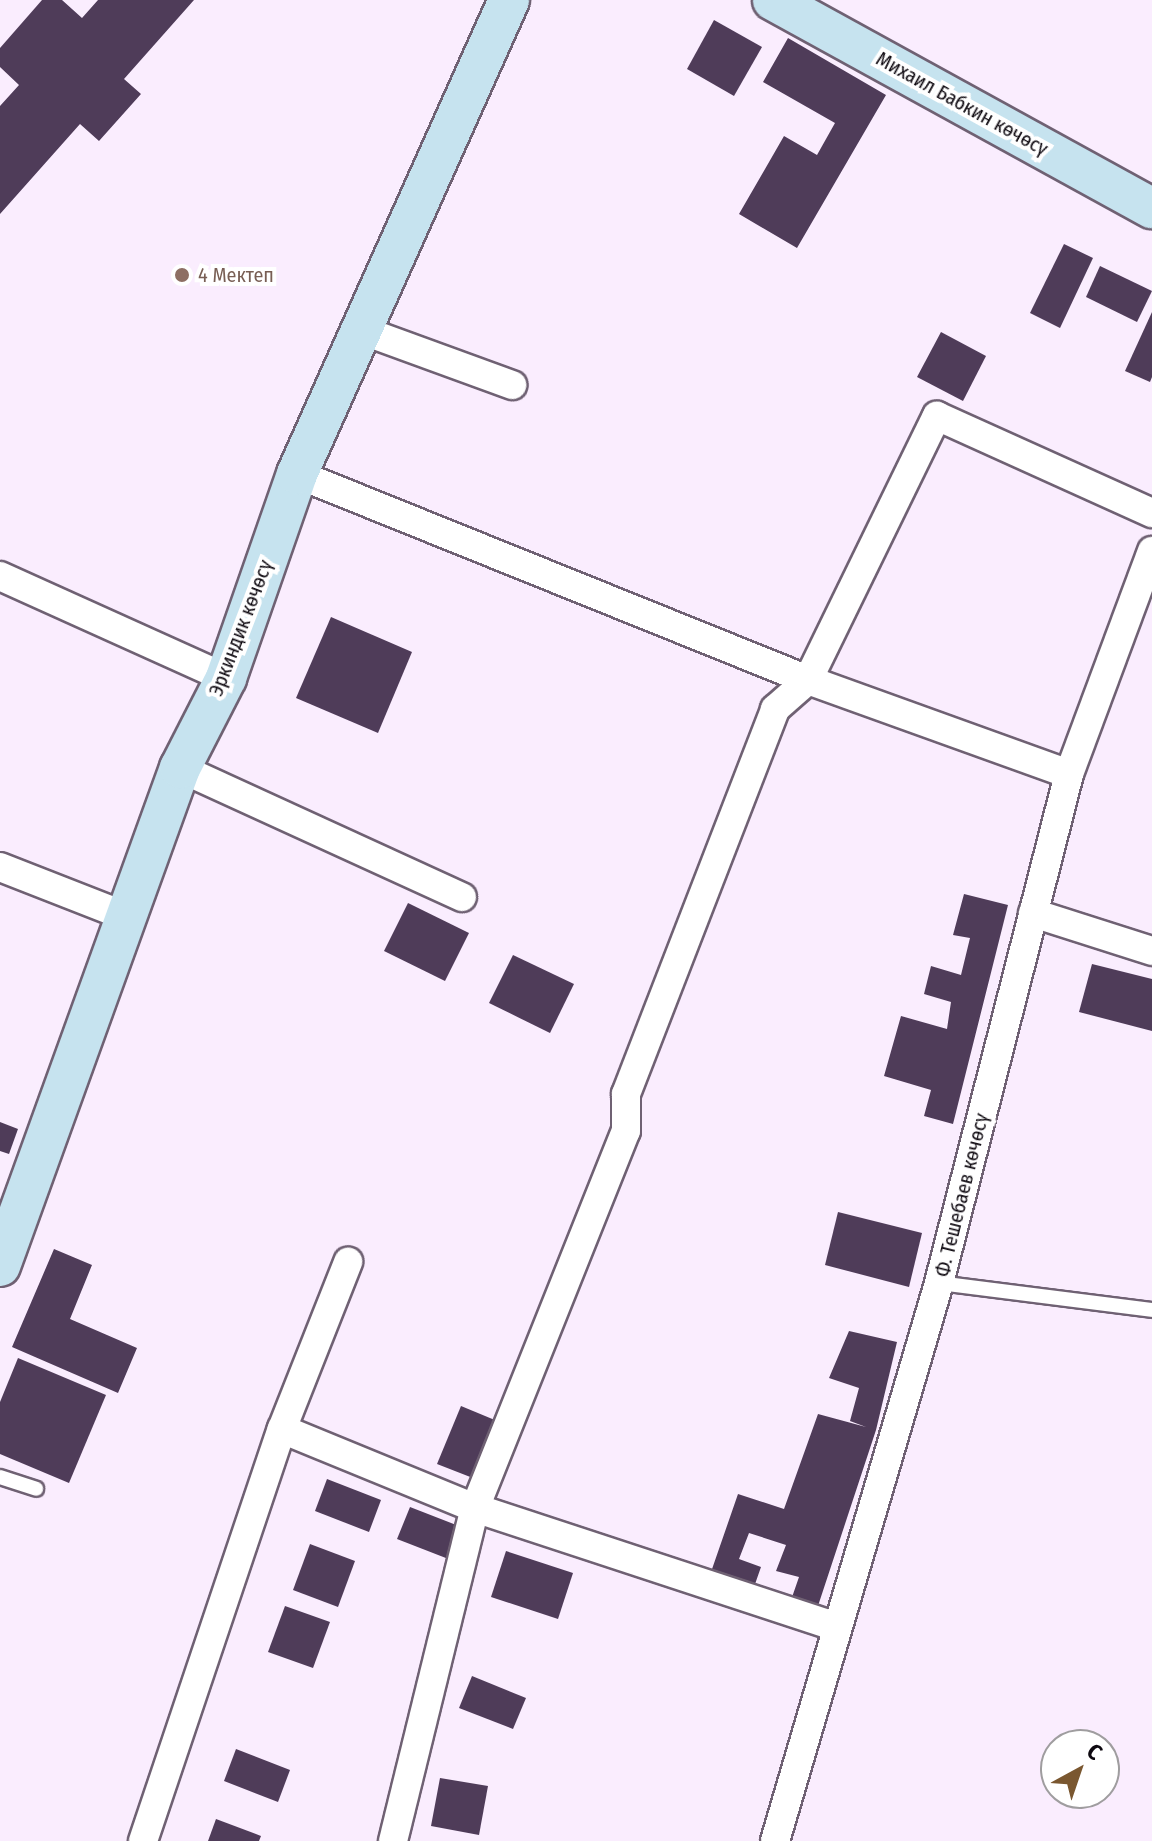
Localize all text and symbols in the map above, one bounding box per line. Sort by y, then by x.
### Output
street label: Михаил Бабкин көчөсү [872,47,1052,161]
place label: 4 Мектеп [198,263,274,287]
marker: 4 Мектеп [173,266,191,284]
street label: Эркиндик көчөсү [204,557,278,699]
street label: Ф. Тешебаев көчөсү [930,1111,994,1279]
north arrow [1040,1729,1120,1809]
text: С [1081,1738,1108,1766]

